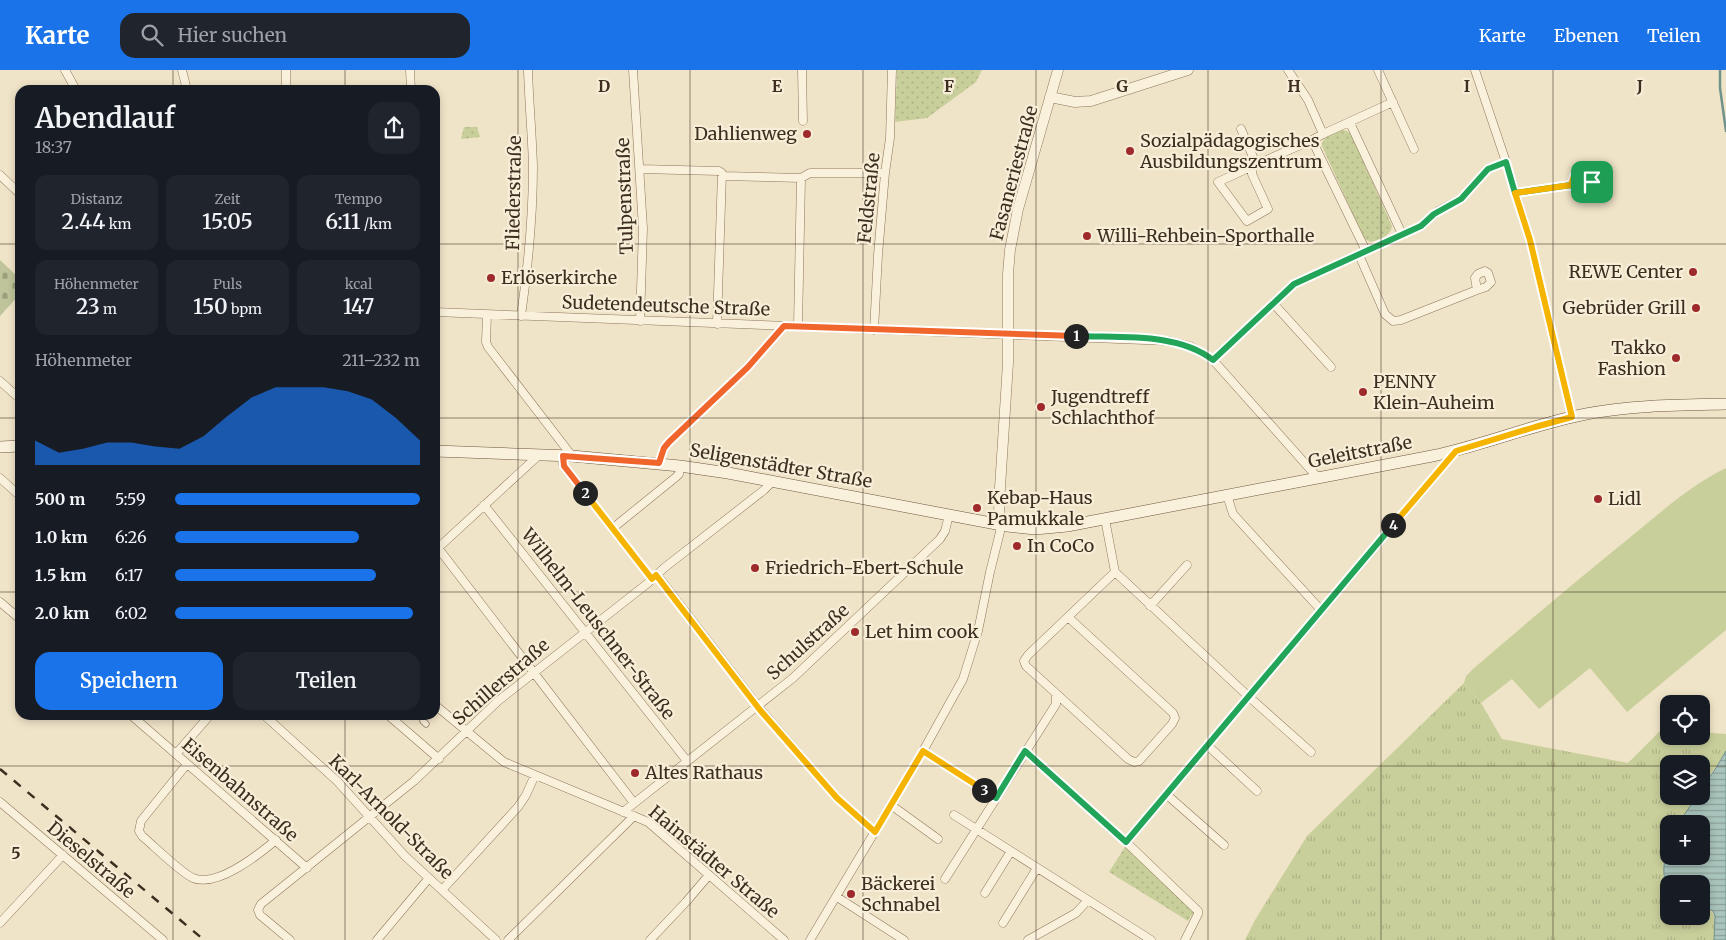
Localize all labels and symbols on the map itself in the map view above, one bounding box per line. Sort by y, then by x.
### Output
text: D [598,76,610,96]
text: E [772,76,783,96]
text: F [944,76,954,96]
text: G [1116,76,1128,96]
text: H [1287,76,1301,96]
text: I [1464,76,1470,96]
text: J [1636,76,1643,96]
street label: Fasaneriestraße [984,103,1043,243]
place label: Dahlienweg [694,122,797,145]
marker: Dahlienweg [801,128,813,140]
place label: Sozialpädagogisches Ausbildungszentrum [1139,129,1323,173]
street label: Fliederstraße [501,135,526,251]
street label: Tulpenstraße [611,137,638,255]
marker: Sozialpädagogisches Ausbildungszentrum [1124,145,1136,157]
street label: Feldstraße [852,151,885,244]
pin [1571,161,1613,203]
place label: Willi-Rehbein-Sporthalle [1096,224,1314,247]
marker: Willi-Rehbein-Sporthalle [1081,230,1093,242]
place label: REWE Center [1568,260,1683,283]
place label: Erlöserkirche [501,266,617,289]
marker: REWE Center [1687,266,1699,278]
marker: Erlöserkirche [485,272,497,284]
street label: Sudetendeutsche Straße [561,290,771,321]
place label: Gebrüder Grill [1563,296,1686,319]
marker: Gebrüder Grill [1690,302,1702,314]
pin: 1 [1064,324,1088,348]
place label: Takko Fashion [1597,336,1666,380]
marker: Takko Fashion [1670,352,1682,364]
place label: PENNY Klein-Auheim [1373,370,1495,414]
place label: Jugendtreff Schlachthof [1050,385,1155,429]
marker: PENNY Klein-Auheim [1357,386,1369,398]
marker: Jugendtreff Schlachthof [1035,401,1047,413]
street label: Geleitstraße [1306,430,1414,473]
street label: Seligenstädter Straße [688,438,874,493]
pin: 2 [572,480,598,506]
place label: Kebap-Haus Pamukkale [987,486,1093,530]
place label: Lidl [1608,487,1642,510]
marker: Lidl [1592,493,1604,505]
marker: Kebap-Haus Pamukkale [971,502,983,514]
pin: 4 [1380,512,1406,538]
street label: Wilhelm-Leuschner-Straße [516,523,680,724]
place label: In CoCo [1027,534,1094,557]
marker: In CoCo [1011,540,1023,552]
place label: Friedrich-Ebert-Schule [765,556,963,579]
marker: Friedrich-Ebert-Schule [749,562,761,574]
street label: Schulstraße [762,599,854,685]
place label: Let him cook [865,620,979,643]
marker: Let him cook [849,626,861,638]
street label: Schillerstraße [448,633,554,730]
street label: Eisenbahnstraße [177,733,303,846]
street label: Karl-Arnold-Straße [324,749,459,884]
place label: Altes Rathaus [644,761,763,784]
marker: Altes Rathaus [629,767,641,779]
pin: 3 [972,778,996,802]
street label: Hainstädter Straße [644,800,784,923]
street label: Dieselstraße [43,816,140,903]
text: 5 [11,843,21,863]
place label: Bäckerei Schnabel [861,872,941,916]
marker: Bäckerei Schnabel [845,888,857,900]

